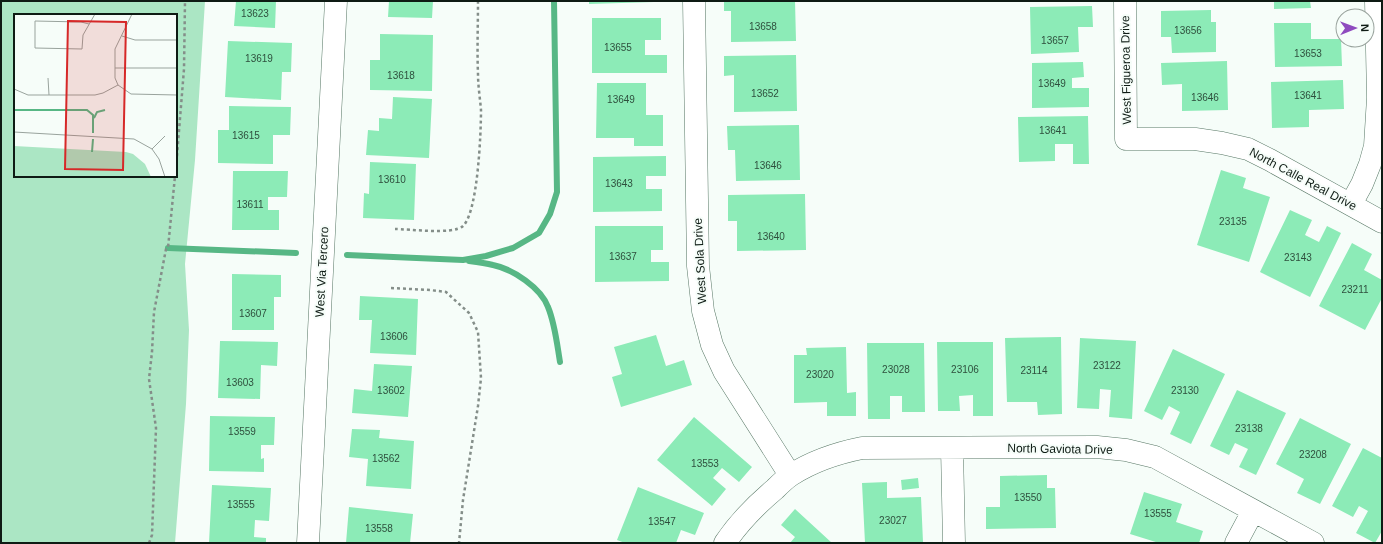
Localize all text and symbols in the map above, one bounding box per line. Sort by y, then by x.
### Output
house number: 13623 [241,8,269,19]
north arrow [1335,8,1375,48]
inset map [14,14,177,177]
street label: West Figueroa Drive [1118,15,1134,125]
house number: 13658 [749,21,777,32]
text: N [1359,24,1371,32]
house number: 13656 [1174,25,1202,36]
house number: 13657 [1041,35,1069,46]
house number: 13655 [604,42,632,53]
house number: 13653 [1294,48,1322,59]
house number: 13619 [245,53,273,64]
house number: 13618 [387,70,415,81]
house number: 13649 [1038,78,1066,89]
house number: 13652 [751,88,779,99]
house number: 13641 [1294,90,1322,101]
house number: 13646 [1191,92,1219,103]
house number: 13649 [607,94,635,105]
house number: 13641 [1039,125,1067,136]
house number: 13615 [232,130,260,141]
street label: North Calle Real Drive [1247,145,1359,213]
house number: 13646 [754,160,782,171]
house number: 13610 [378,174,406,185]
house number: 13643 [605,178,633,189]
house number: 13611 [236,199,264,210]
house number: 23135 [1219,216,1247,227]
street label: West Sola Drive [691,217,709,304]
street label: West Via Tercero [313,226,331,318]
house number: 13640 [757,231,785,242]
house number: 13637 [609,251,637,262]
house number: 23143 [1284,252,1312,263]
house number: 23211 [1341,284,1369,295]
house number: 13607 [239,308,267,319]
house number: 13606 [380,331,408,342]
house number: 23122 [1093,360,1121,371]
house number: 23028 [882,364,910,375]
house number: 23106 [951,364,979,375]
house number: 23114 [1020,365,1048,376]
house number: 23020 [806,369,834,380]
house number: 13603 [226,377,254,388]
house number: 13602 [377,385,405,396]
house number: 23130 [1171,385,1199,396]
house number: 23138 [1235,423,1263,434]
house number: 13559 [228,426,256,437]
street label: North Gaviota Drive [1007,441,1113,457]
house number: 23208 [1299,449,1327,460]
house number: 13562 [372,453,400,464]
house number: 13553 [691,458,719,469]
house number: 13550 [1014,492,1042,503]
house number: 13555 [227,499,255,510]
house number: 13555 [1144,508,1172,519]
house number: 23027 [879,515,907,526]
house number: 13547 [648,516,676,527]
house number: 13558 [365,523,393,534]

